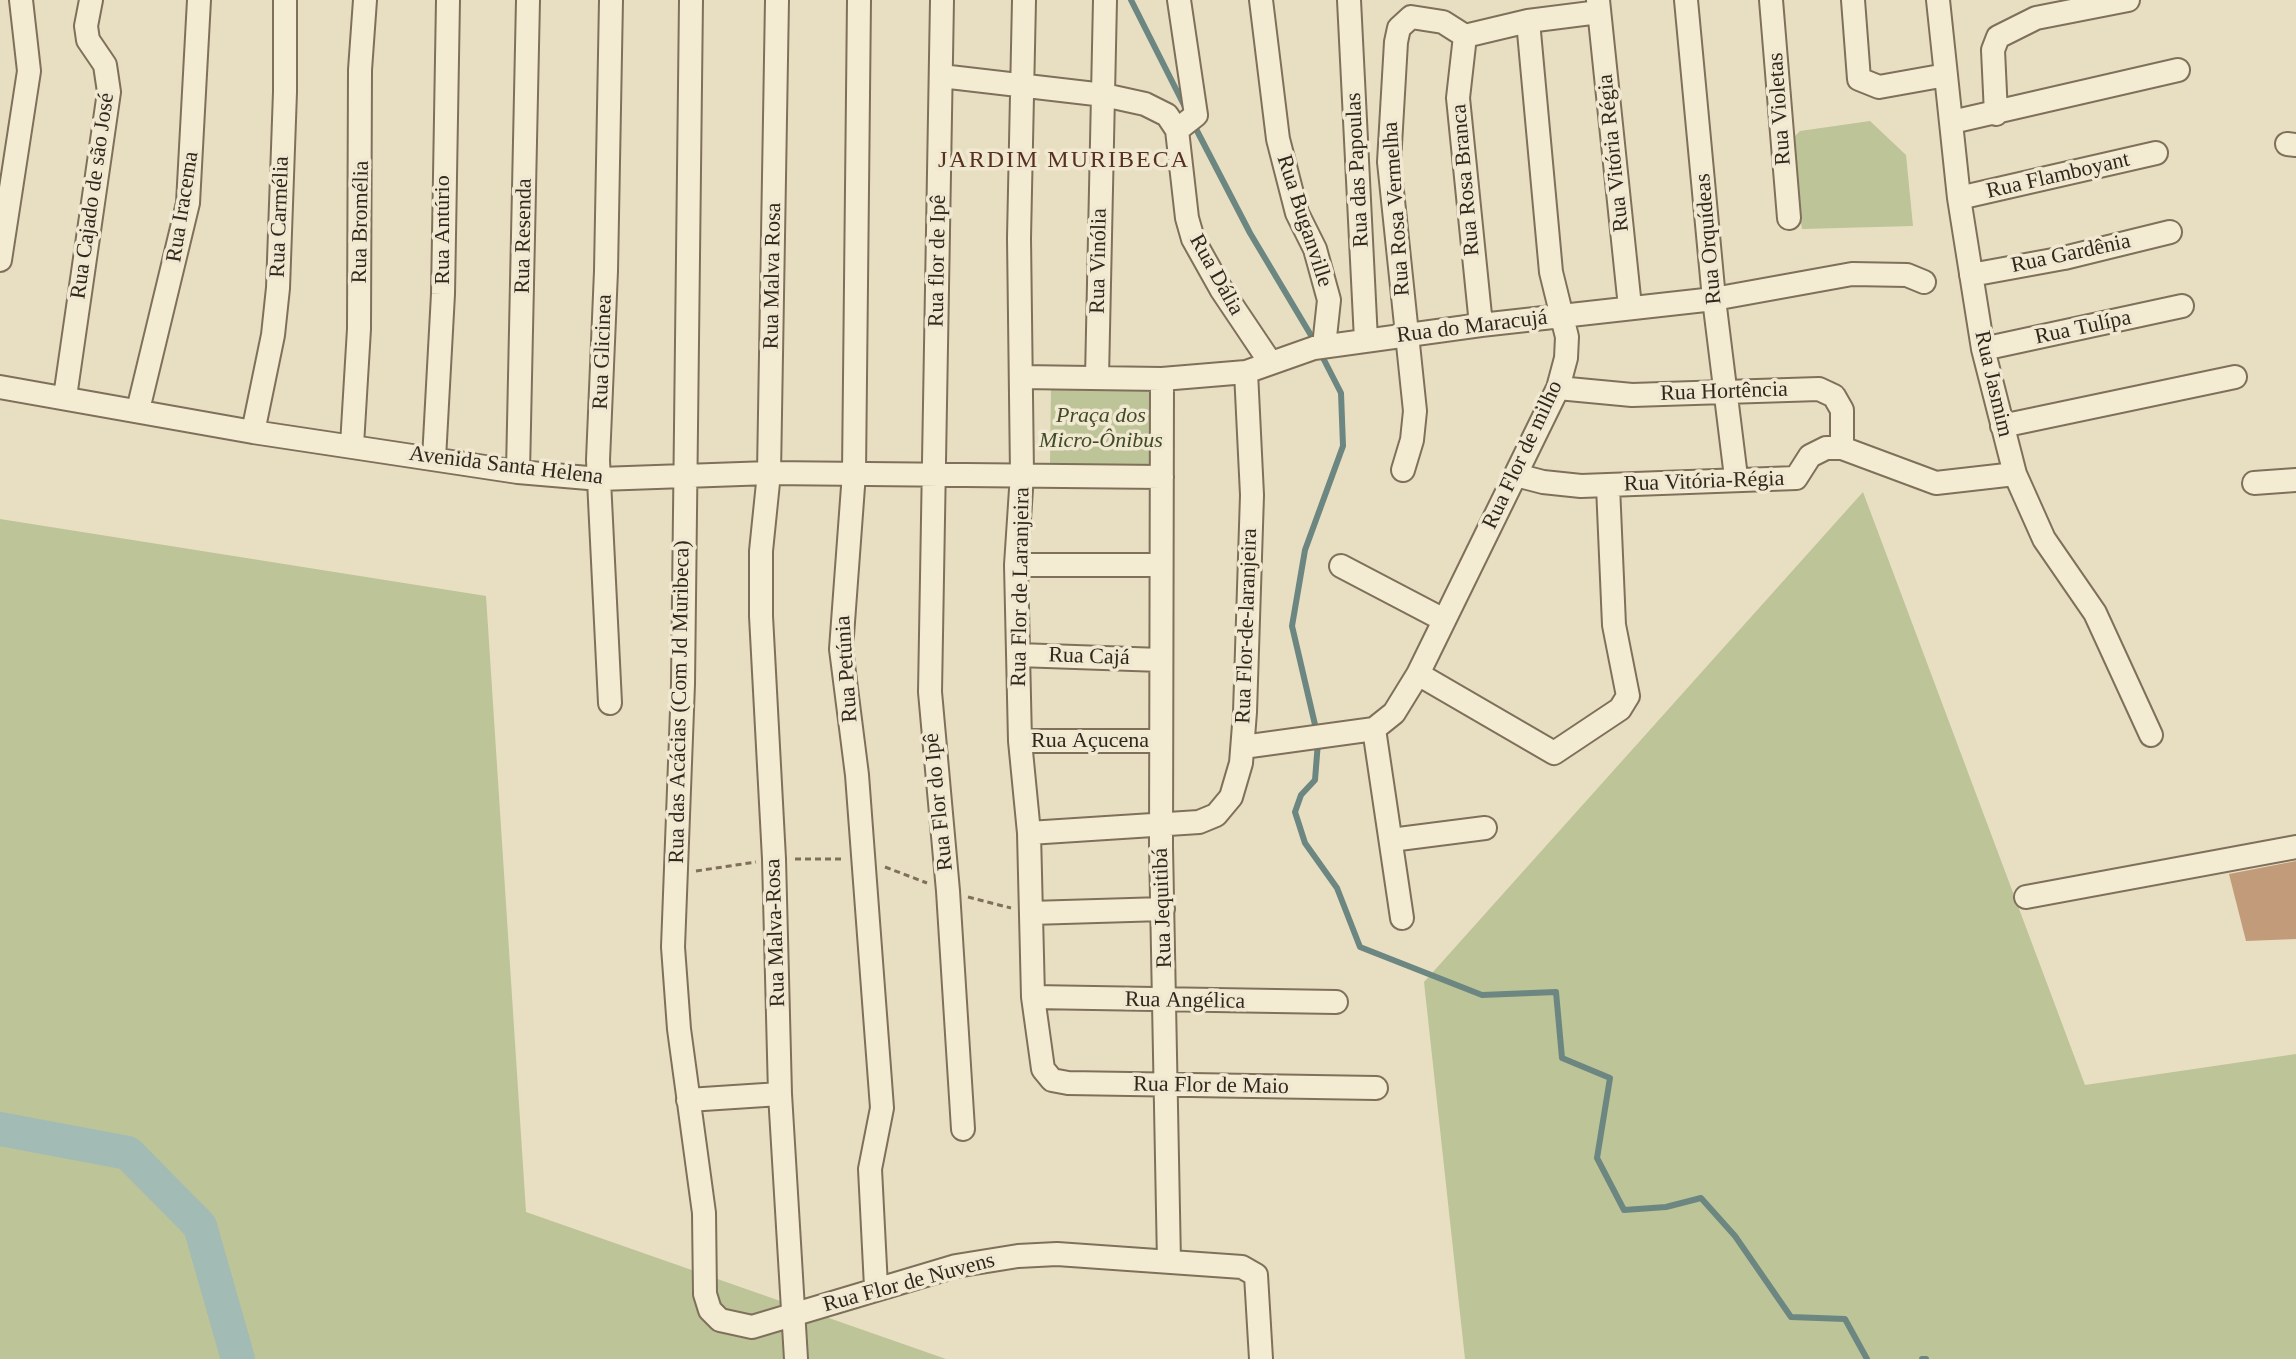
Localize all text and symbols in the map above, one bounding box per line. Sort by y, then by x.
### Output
street label: Rua Violetas [1763,52,1797,166]
street label: Rua Vitória Régia [1593,73,1635,233]
street label: Rua Cajado de são José [65,91,121,301]
street label: Rua das Papoulas [1341,92,1375,248]
street label: Rua Rosa Branca [1446,103,1486,257]
street label: Rua Rosa Vermelha [1378,121,1416,297]
district label: JARDIM MURIBECA [938,147,1190,175]
street label: Rua Flamboyant [1984,147,2132,205]
street label: Rua Iracema [161,150,205,264]
street label: Rua Buganville [1270,152,1338,290]
street label: Rua Carmélia [265,156,295,278]
street label: Rua Bromélia [347,160,375,284]
street label: Rua Orquídeas [1690,172,1728,306]
street label: Rua Antúrio [430,175,456,285]
street label: Rua Resenda [510,178,538,294]
street label: Rua flor de Ipê [924,195,952,327]
street label: Rua Malva Rosa [759,202,787,350]
street label: Rua Vinólia [1085,208,1113,314]
street label: Rua Gardênia [2009,228,2133,280]
street label: Rua Dália [1183,230,1249,320]
street label: Rua Glicinea [588,294,618,410]
street label: Rua do Maracujá [1395,305,1549,349]
street label: Rua Tulípa [2033,305,2133,351]
street label: Rua Jasmim [1968,328,2018,440]
street label: Rua Flor de milho [1477,377,1569,533]
street label: Rua Hortência [1660,377,1788,407]
park label: Praça dos Micro-Ônibus [1039,403,1163,454]
street label: Avenida Santa Helena [408,441,604,491]
street label: Rua Vitória-Régia [1623,466,1785,498]
street label: Rua Flor de Laranjeira [1006,487,1036,687]
street label: Rua Flor-de-laranjeira [1230,528,1264,724]
street label: Rua das Acácias (Com Jd Muribeca) [664,540,696,864]
street label: Rua Petúnia [830,615,864,723]
street label: Rua Cajá [1048,642,1130,672]
street label: Rua Açucena [1031,728,1149,754]
street label: Rua Flor do Ipê [919,732,959,872]
street label: Rua Jequitibá [1148,847,1178,969]
street label: Rua Malva-Rosa [760,858,792,1008]
street label: Rua Angélica [1125,987,1245,1015]
street label: Rua Flor de Maio [1133,1071,1289,1101]
street label: Rua Flor de Nuvens [820,1247,998,1319]

